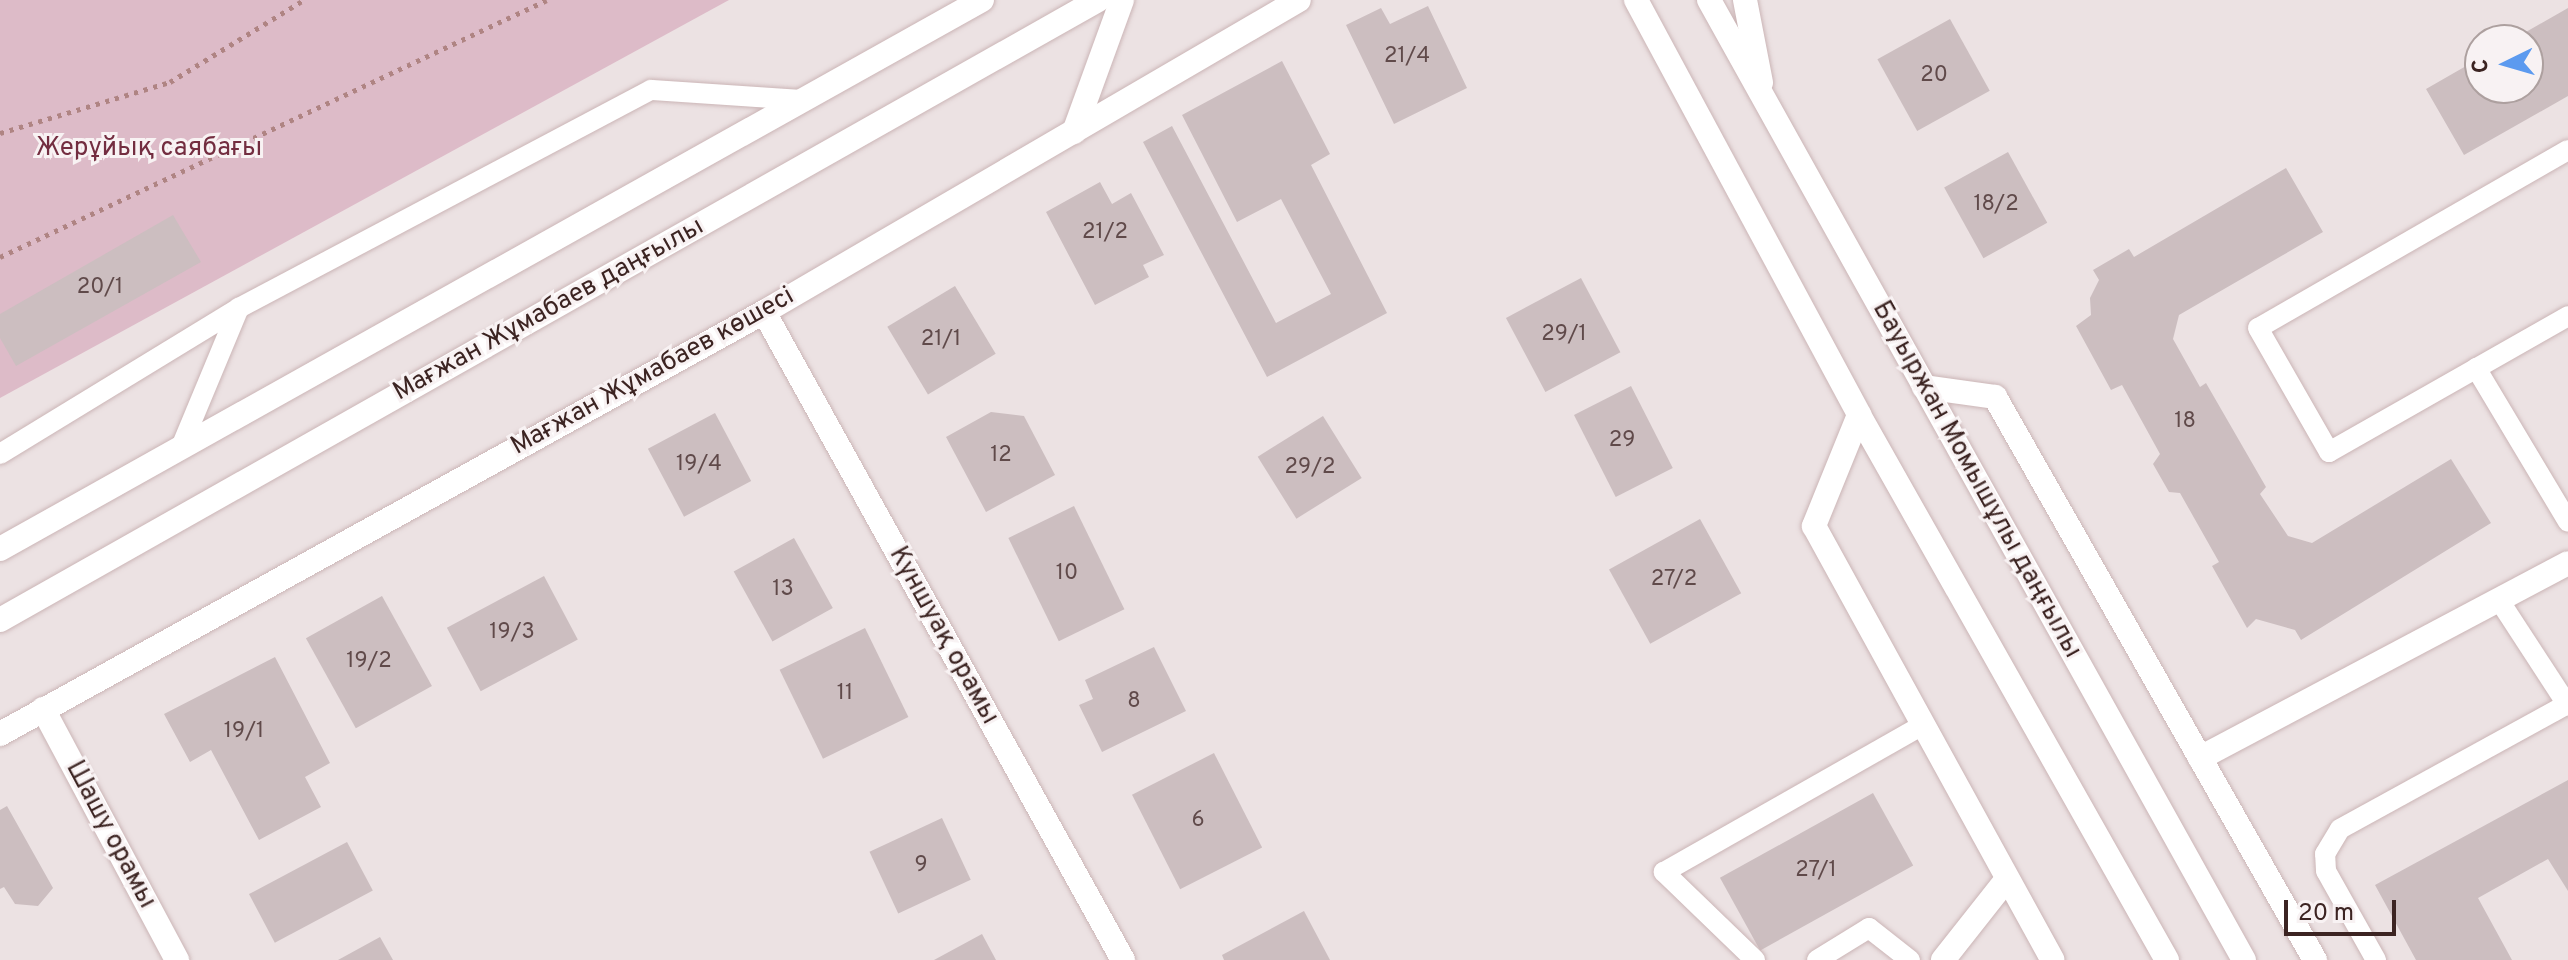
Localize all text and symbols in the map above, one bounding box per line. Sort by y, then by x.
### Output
north arrow [2464,24,2544,104]
house number: 21/4 [1384,44,1430,70]
text: С [2468,58,2496,74]
house number: 20 [1920,63,1948,89]
park label: Жерұйық саябағы [36,133,262,165]
house number: 18/2 [1973,192,2019,218]
street label: Мағжан Жұмабаев даңғылы [388,212,710,408]
house number: 21/2 [1082,220,1128,246]
house number: 20/1 [77,275,123,301]
street label: Мағжан Жұмабаев көшесі [506,281,800,463]
street label: Бауыржан Момышұлы даңғылы [1865,296,2087,664]
house number: 29/1 [1541,322,1587,348]
house number: 21/1 [921,327,961,353]
house number: 18 [2174,409,2196,435]
house number: 29 [1609,428,1635,454]
house number: 12 [990,443,1012,469]
house number: 19/4 [676,452,722,478]
house number: 29/2 [1285,455,1335,481]
street label: Күншуақ орамы [881,542,1005,730]
house number: 10 [1056,561,1078,587]
house number: 27/2 [1651,567,1697,593]
house number: 13 [772,577,794,603]
house number: 19/3 [489,620,535,646]
house number: 19/2 [346,649,392,675]
house number: 11 [837,681,853,707]
house number: 8 [1127,689,1141,715]
house number: 19/1 [224,719,264,745]
street label: Шашу орамы [58,756,162,914]
house number: 6 [1191,808,1205,834]
house number: 9 [914,853,928,879]
house number: 27/1 [1795,858,1837,884]
scale bar [2288,884,2400,934]
text: 20 m [2298,899,2354,929]

